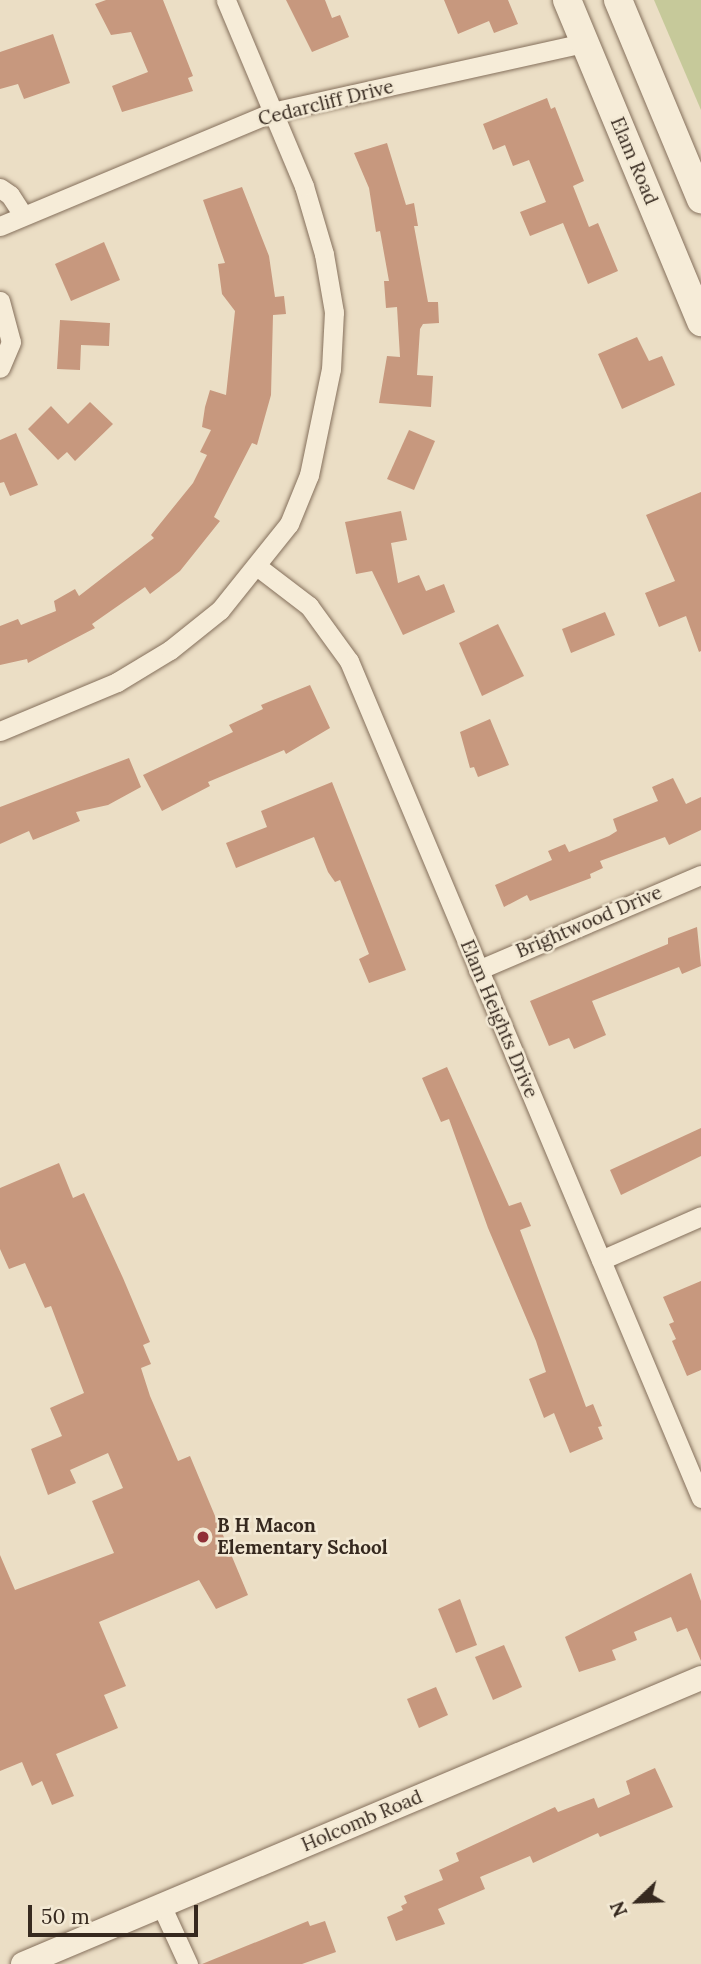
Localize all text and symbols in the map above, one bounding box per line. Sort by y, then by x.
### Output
street label: Cedarcliff Drive [256,75,396,131]
street label: Elam Road [605,114,663,208]
street label: Brightwood Drive [513,881,665,963]
street label: Elam Heights Drive [455,936,543,1102]
place label: B H Macon Elementary School [217,1515,388,1559]
marker: B H Macon Elementary School [195,1529,211,1545]
street label: Holcomb Road [298,1785,426,1857]
north arrow [603,1866,673,1936]
scale bar [32,1890,201,1934]
text: N [605,1898,633,1921]
text: 50 m [41,1903,90,1930]

